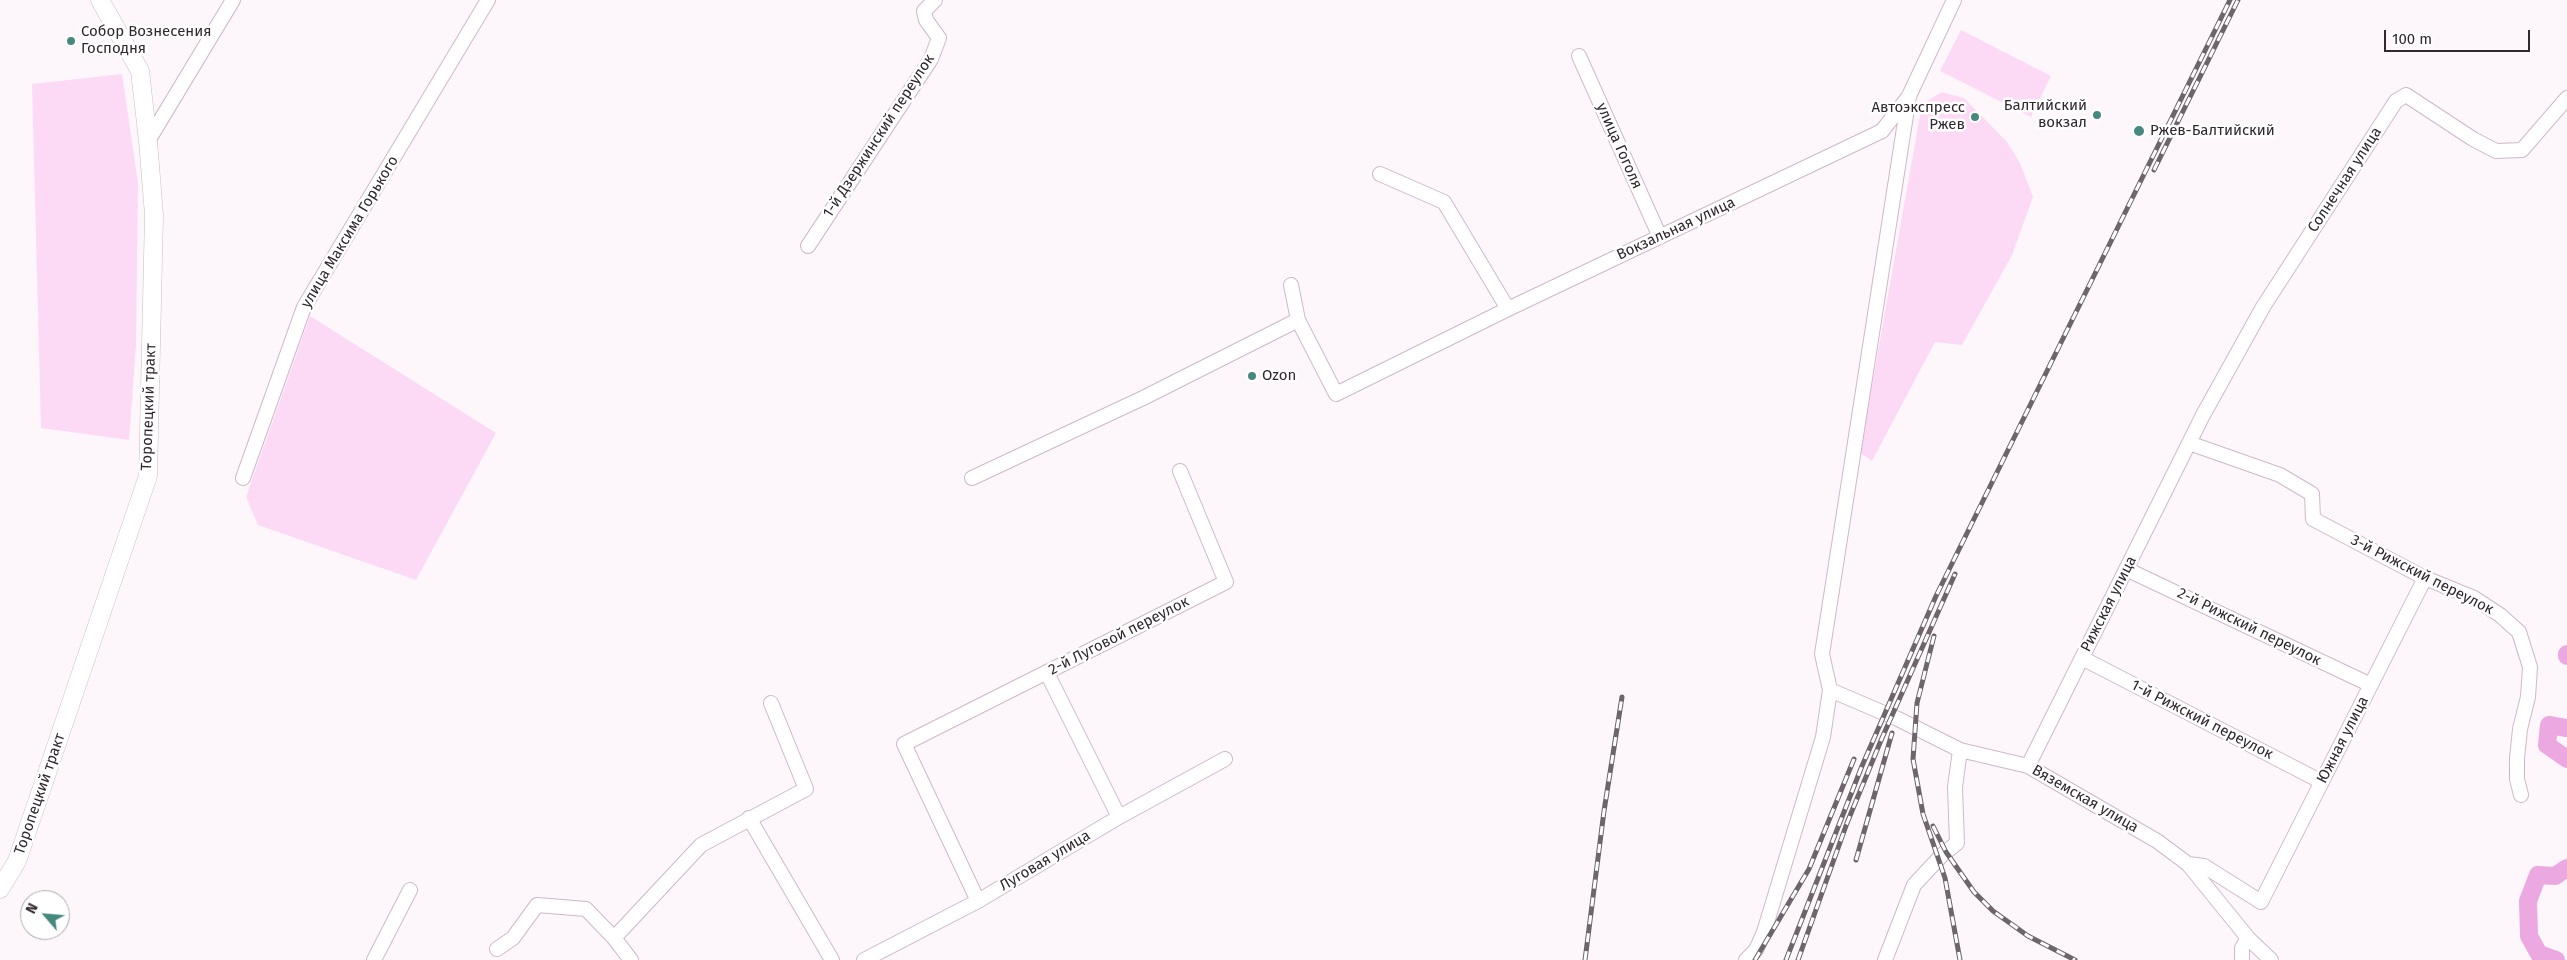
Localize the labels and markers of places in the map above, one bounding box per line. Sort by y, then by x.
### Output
place label: Собор Вознесения Господня [81,23,211,58]
marker: Собор Вознесения Господня [65,35,77,47]
place label: Балтийский вокзал [2004,97,2087,132]
place label: Автоэкспресс Ржев [1871,99,1965,134]
marker: Балтийский вокзал [2091,109,2103,121]
marker: Автоэкспресс Ржев [1969,111,1981,123]
place label: Ржев-Балтийский [2150,122,2275,140]
marker: Ржев-Балтийский [2132,124,2146,138]
place label: Ozon [1262,367,1296,385]
marker: Ozon [1246,370,1258,382]

